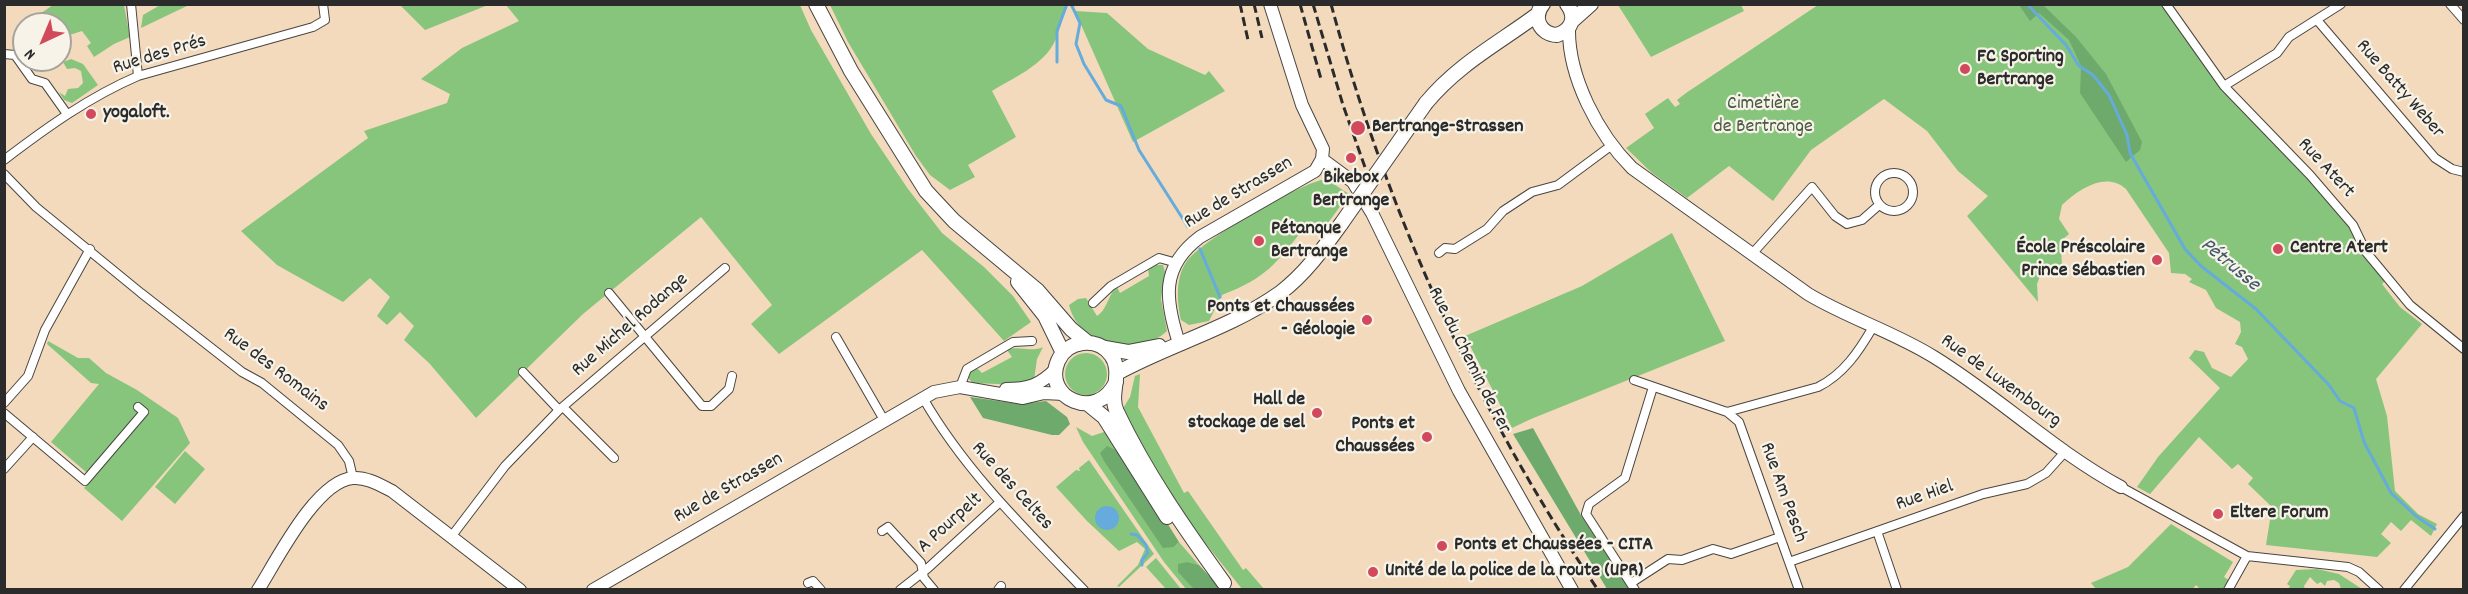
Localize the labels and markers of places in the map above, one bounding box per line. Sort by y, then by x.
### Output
place label: FC Sporting Bertrange [1977,46,2064,93]
marker: FC Sporting Bertrange [1958,62,1972,76]
place label: yogaloft. [103,102,170,126]
marker: yogaloft. [84,107,98,121]
place label: Bertrange-Strassen [1372,116,1523,140]
marker: Bertrange-Strassen [1349,119,1367,137]
marker: Bikebox Bertrange [1344,151,1358,165]
place label: Bikebox Bertrange [1313,167,1389,214]
place label: Pétanque Bertrange [1271,218,1348,265]
marker: Pétanque Bertrange [1252,234,1266,248]
place label: École Préscolaire Prince Sébastien [2016,237,2145,284]
place label: Centre Atert [2290,237,2388,261]
marker: Centre Atert [2271,242,2285,256]
marker: École Préscolaire Prince Sébastien [2150,253,2164,267]
place label: Ponts et Chaussées - Géologie [1207,296,1355,343]
marker: Ponts et Chaussées - Géologie [1360,313,1374,327]
place label: Hall de stockage de sel [1188,389,1305,436]
marker: Hall de stockage de sel [1310,406,1324,420]
place label: Ponts et Chaussées [1335,413,1415,460]
marker: Ponts et Chaussées [1420,430,1434,444]
place label: Eltere Forum [2230,502,2328,526]
marker: Eltere Forum [2211,507,2225,521]
place label: Ponts et Chaussées - CITA [1454,534,1653,558]
marker: Ponts et Chaussées - CITA [1435,539,1449,553]
place label: Unité de la police de la route (UPR) [1385,560,1643,584]
marker: Unité de la police de la route (UPR) [1366,565,1380,579]

